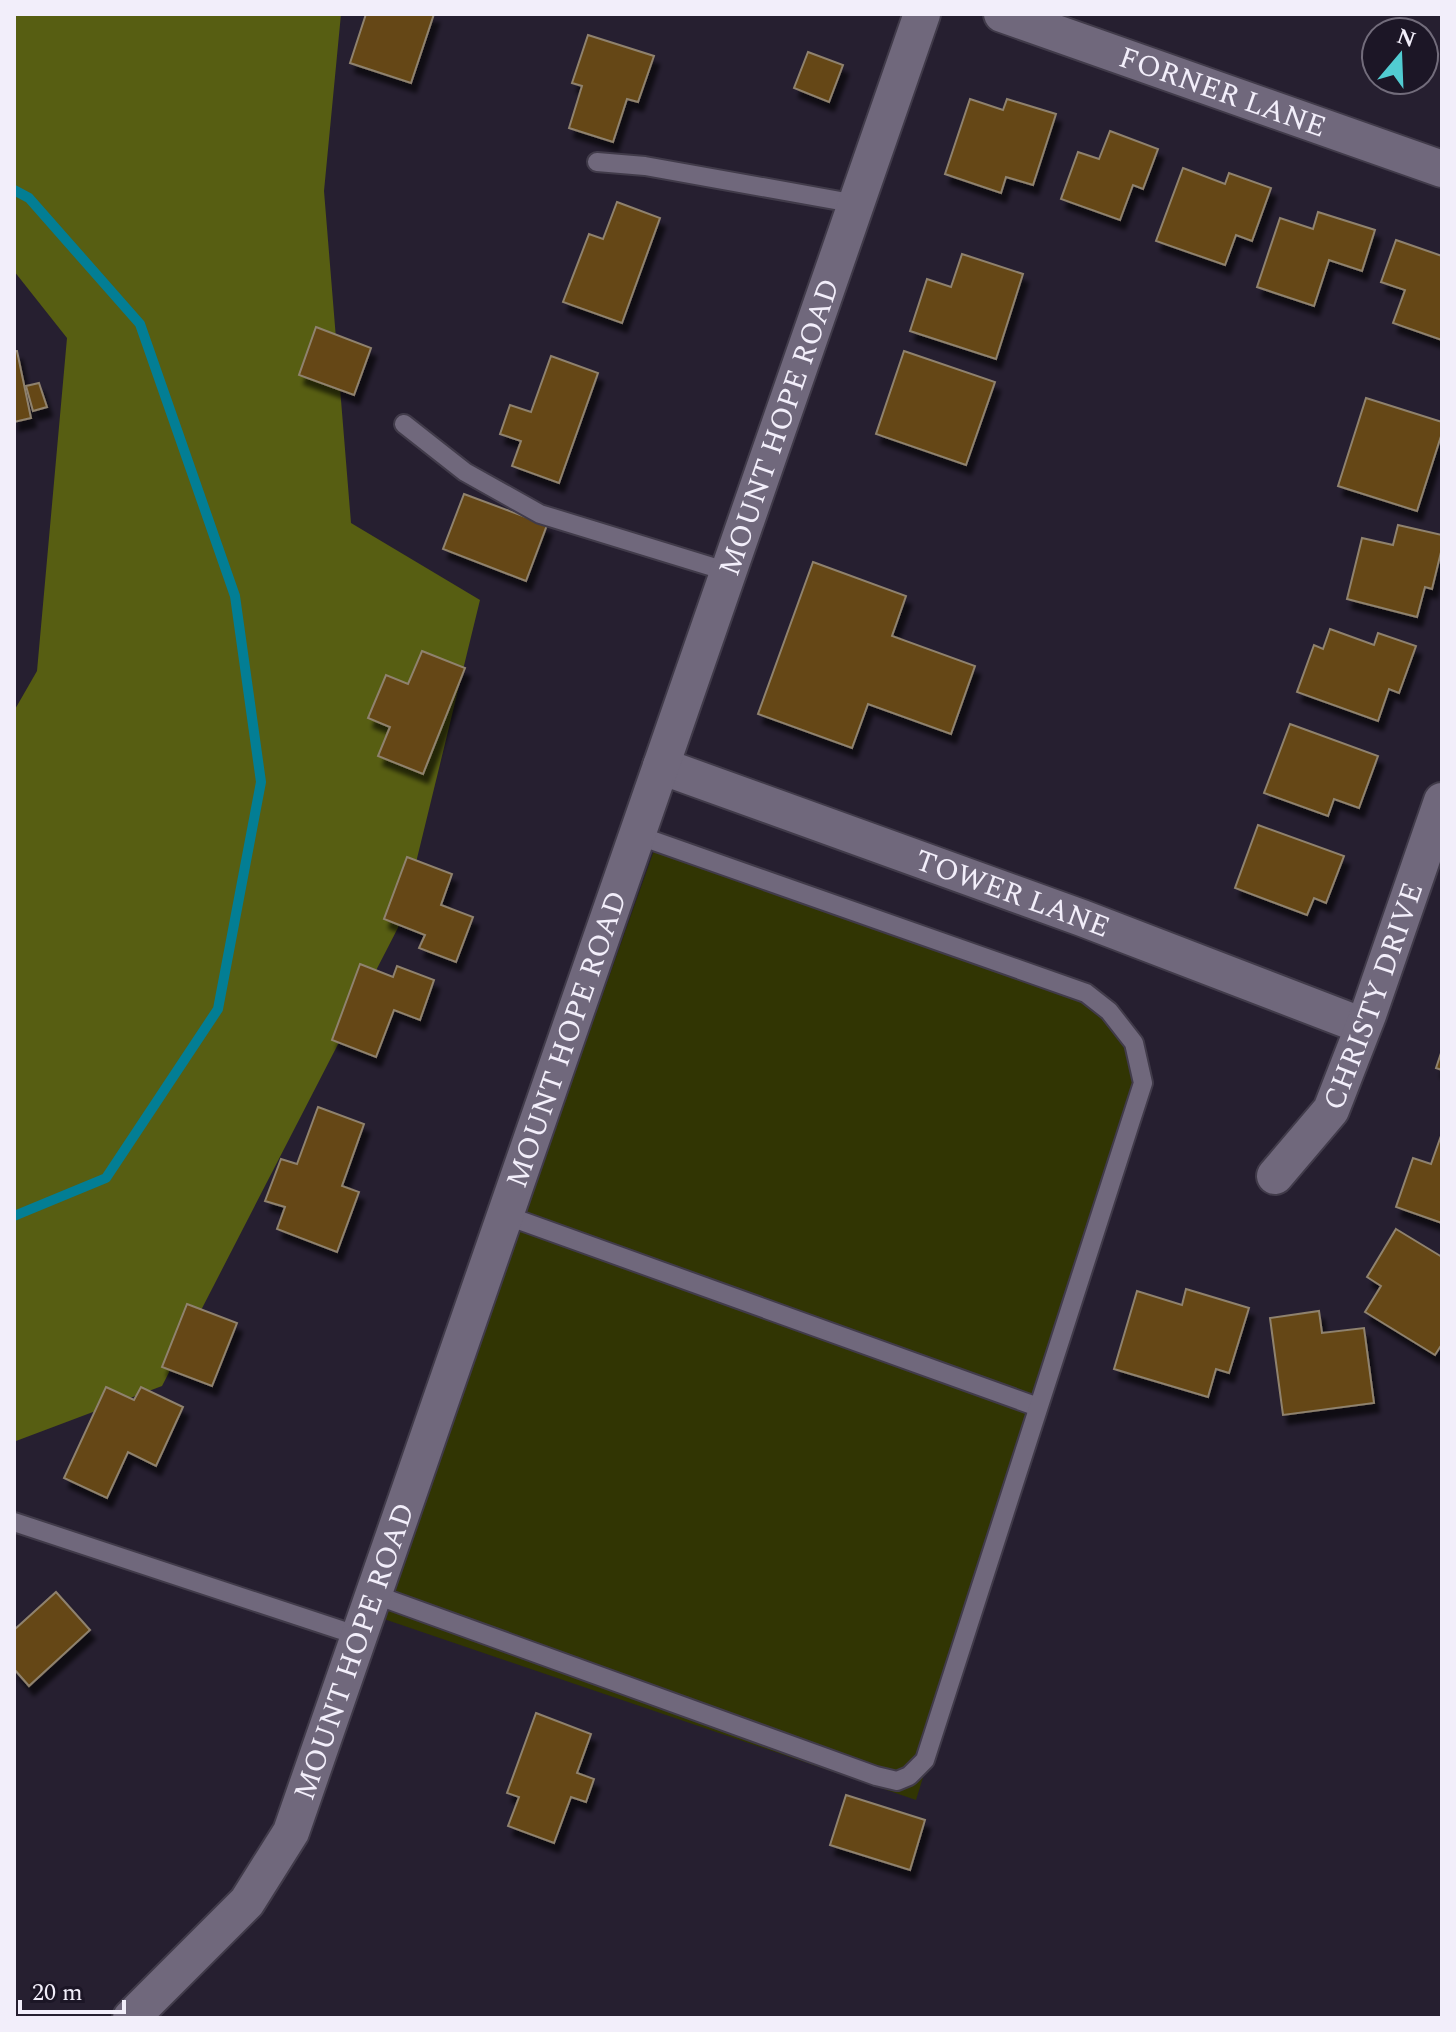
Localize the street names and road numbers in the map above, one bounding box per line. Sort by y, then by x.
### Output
street label: FORNER LANE [1112,35,1332,150]
street label: MOUNT HOPE ROAD [707,272,853,582]
street label: TOWER LANE [909,838,1117,951]
street label: CHRISTY DRIVE [1311,876,1436,1117]
street label: MOUNT HOPE ROAD [494,884,640,1194]
street label: MOUNT HOPE ROAD [282,1497,428,1807]

